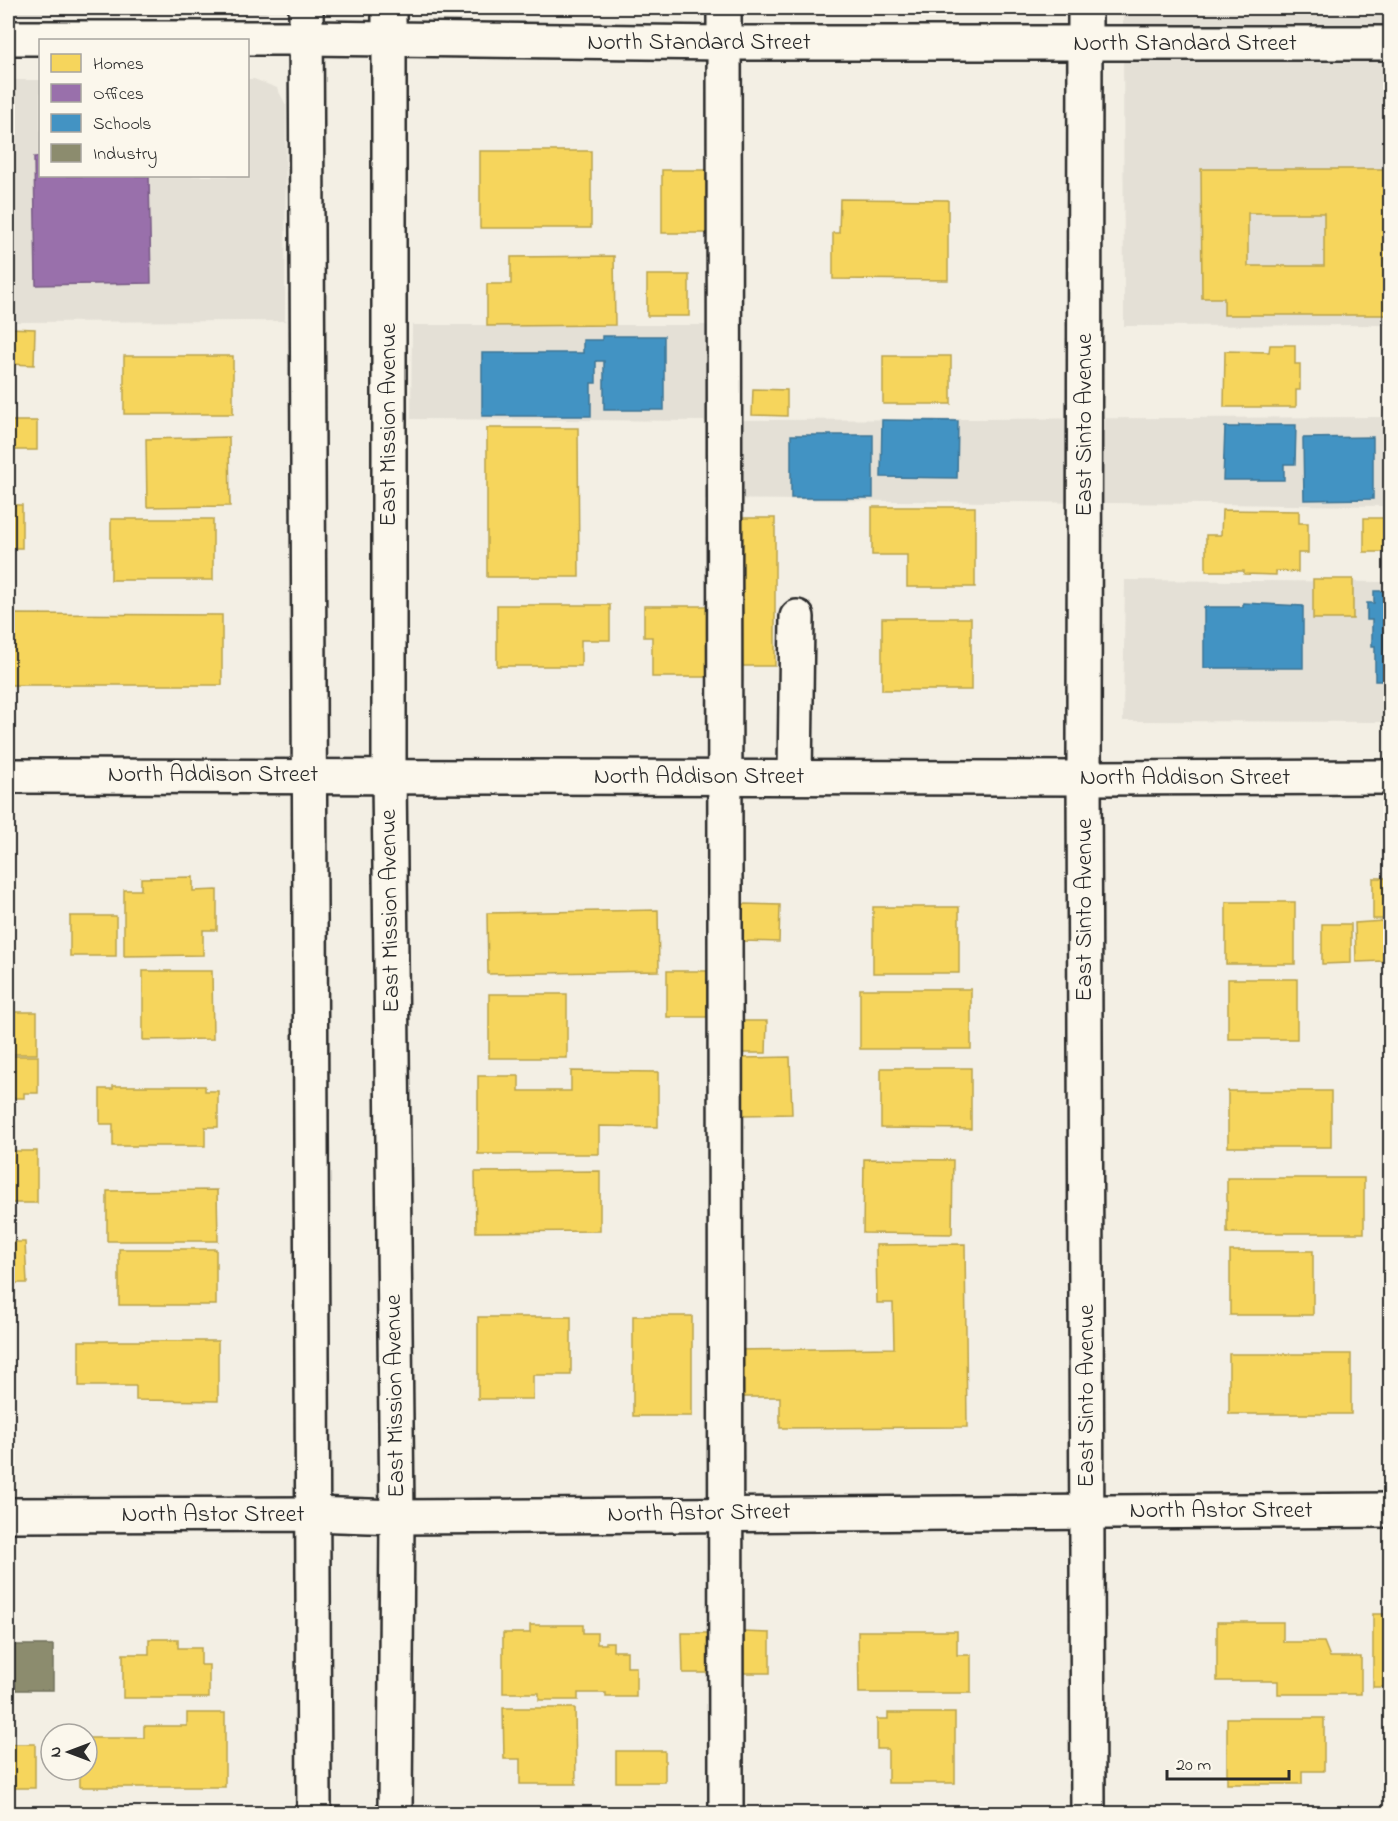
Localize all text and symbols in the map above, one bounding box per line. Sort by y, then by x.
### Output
street label: North Standard Street [587,26,811,61]
street label: North Standard Street [1073,27,1297,62]
legend [39,39,249,177]
text: Homes [93,52,144,78]
text: Offices [93,82,144,108]
text: Schools [93,112,151,138]
text: Industry [93,142,157,168]
street label: East Mission Avenue [372,323,407,527]
street label: East Sinto Avenue [1068,333,1103,517]
street label: North Addison Street [108,758,318,793]
street label: North Addison Street [594,760,804,795]
street label: North Addison Street [1080,761,1290,796]
street label: East Mission Avenue [372,809,410,1013]
street label: East Sinto Avenue [1068,818,1103,1002]
street label: East Mission Avenue [377,1294,415,1498]
street label: East Sinto Avenue [1070,1304,1105,1488]
street label: North Astor Street [1129,1494,1313,1529]
street label: North Astor Street [607,1495,791,1533]
street label: North Astor Street [121,1498,305,1533]
north arrow [39,1722,99,1782]
scale bar [1167,1743,1288,1781]
text: N [44,1746,68,1757]
text: 20 m [1176,1753,1211,1779]

